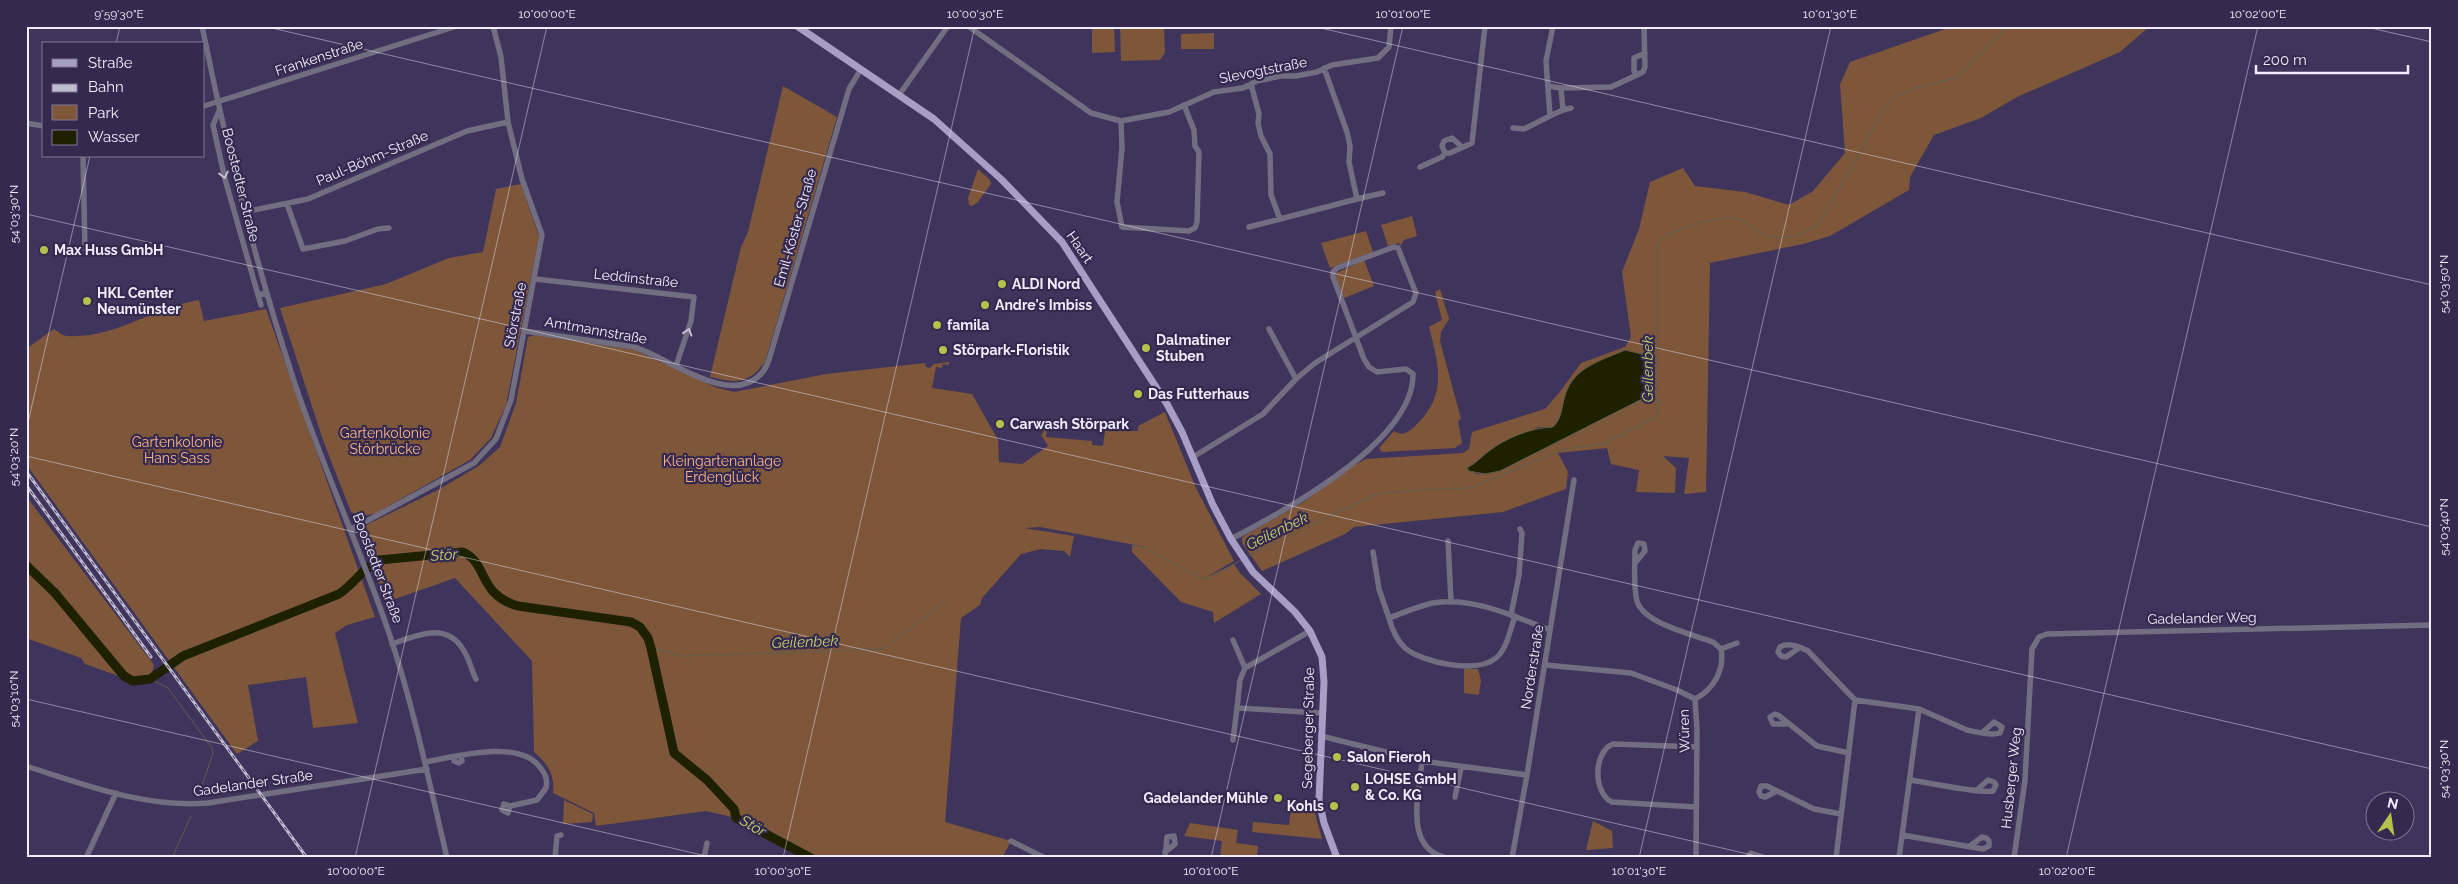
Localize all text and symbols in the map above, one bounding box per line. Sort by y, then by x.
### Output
text: 9°59'30"E [94,7,144,21]
text: 10°00'00"E [518,7,576,21]
text: 10°00'30"E [947,7,1003,21]
text: 10°01'00"E [1375,7,1431,21]
text: 10°01'30"E [1803,7,1857,21]
text: 10°02'00"E [2230,7,2286,21]
street label: Frankenstraße [273,35,365,79]
legend [42,42,205,158]
scale bar [2256,42,2408,74]
text: 200 m [2263,51,2307,69]
text: Straße [88,54,133,72]
street label: Slevogtstraße [1218,54,1308,86]
text: Bahn [88,78,124,96]
text: Park [88,104,119,122]
street label: Boostedter Straße [219,126,263,244]
street label: Paul-Böhm-Straße [314,127,430,189]
text: Wasser [88,128,140,146]
street label: Emil-Köster-Straße [770,167,820,289]
one-way arrow [218,170,229,179]
text: 54°03'30"N [7,185,21,243]
street label: Haart [1063,228,1097,266]
place label: Max Huss GmbH [54,242,164,258]
marker: Max Huss GmbH [38,244,50,256]
text: 54°03'50"N [2437,255,2451,313]
street label: Leddinstraße [593,266,679,290]
place label: ALDI Nord [1012,276,1080,292]
marker: ALDI Nord [996,278,1008,290]
street label: Störstraße [501,281,529,349]
place label: HKL Center Neumünster [97,285,181,317]
marker: HKL Center Neumünster [81,295,93,307]
place label: Andre's Imbiss [995,297,1092,313]
marker: Andre's Imbiss [979,299,991,311]
street label: Amtmannstraße [544,313,648,347]
place label: famila [947,317,989,333]
marker: famila [931,319,943,331]
one-way arrow [683,328,693,336]
place label: Dalmatiner Stuben [1156,332,1231,364]
water label: Geilenbek [1639,336,1657,402]
place label: Störpark-Floristik [953,342,1070,358]
marker: Dalmatiner Stuben [1140,342,1152,354]
marker: Störpark-Floristik [937,344,949,356]
place label: Das Futterhaus [1148,386,1249,402]
marker: Das Futterhaus [1132,388,1144,400]
place label: Carwash Störpark [1010,416,1129,432]
marker: Carwash Störpark [994,418,1006,430]
park label: Gartenkolonie Störbrücke [340,425,430,457]
text: 54°03'20"N [7,428,21,486]
park label: Gartenkolonie Hans Sass [132,434,222,466]
park label: Kleingartenanlage Erdenglück [663,453,781,485]
text: 54°03'40"N [2437,498,2451,556]
water label: Geilenbek [1243,508,1311,554]
street label: Boostedter Straße [350,511,406,625]
water label: Stör [429,545,459,565]
street label: Gadelander Weg [2147,609,2257,627]
street label: Norderstraße [1517,624,1547,710]
water label: Geilenbek [771,632,839,652]
street label: Segeberger Straße [1299,667,1317,789]
text: 54°03'10"N [7,670,21,728]
street label: Würen [1676,709,1692,753]
street label: Husberger Weg [1998,726,2024,830]
text: 54°03'30"N [2437,740,2451,798]
place label: Salon Fieroh [1347,749,1431,765]
marker: Salon Fieroh [1331,751,1343,763]
street label: Gadelander Straße [192,767,314,799]
place label: LOHSE GmbH & Co. KG [1365,771,1457,803]
marker: LOHSE GmbH & Co. KG [1349,781,1361,793]
place label: Gadelander Mühle [1144,790,1269,806]
marker: Gadelander Mühle [1272,792,1284,804]
north arrow [2366,792,2416,842]
text: N [2386,794,2400,812]
place label: Kohls [1287,798,1324,814]
marker: Kohls [1328,800,1340,812]
water label: Stör [736,811,770,841]
text: 10°00'00"E [327,864,385,878]
text: 10°00'30"E [755,864,811,878]
text: 10°01'00"E [1183,864,1239,878]
text: 10°01'30"E [1612,864,1666,878]
text: 10°02'00"E [2039,864,2095,878]

